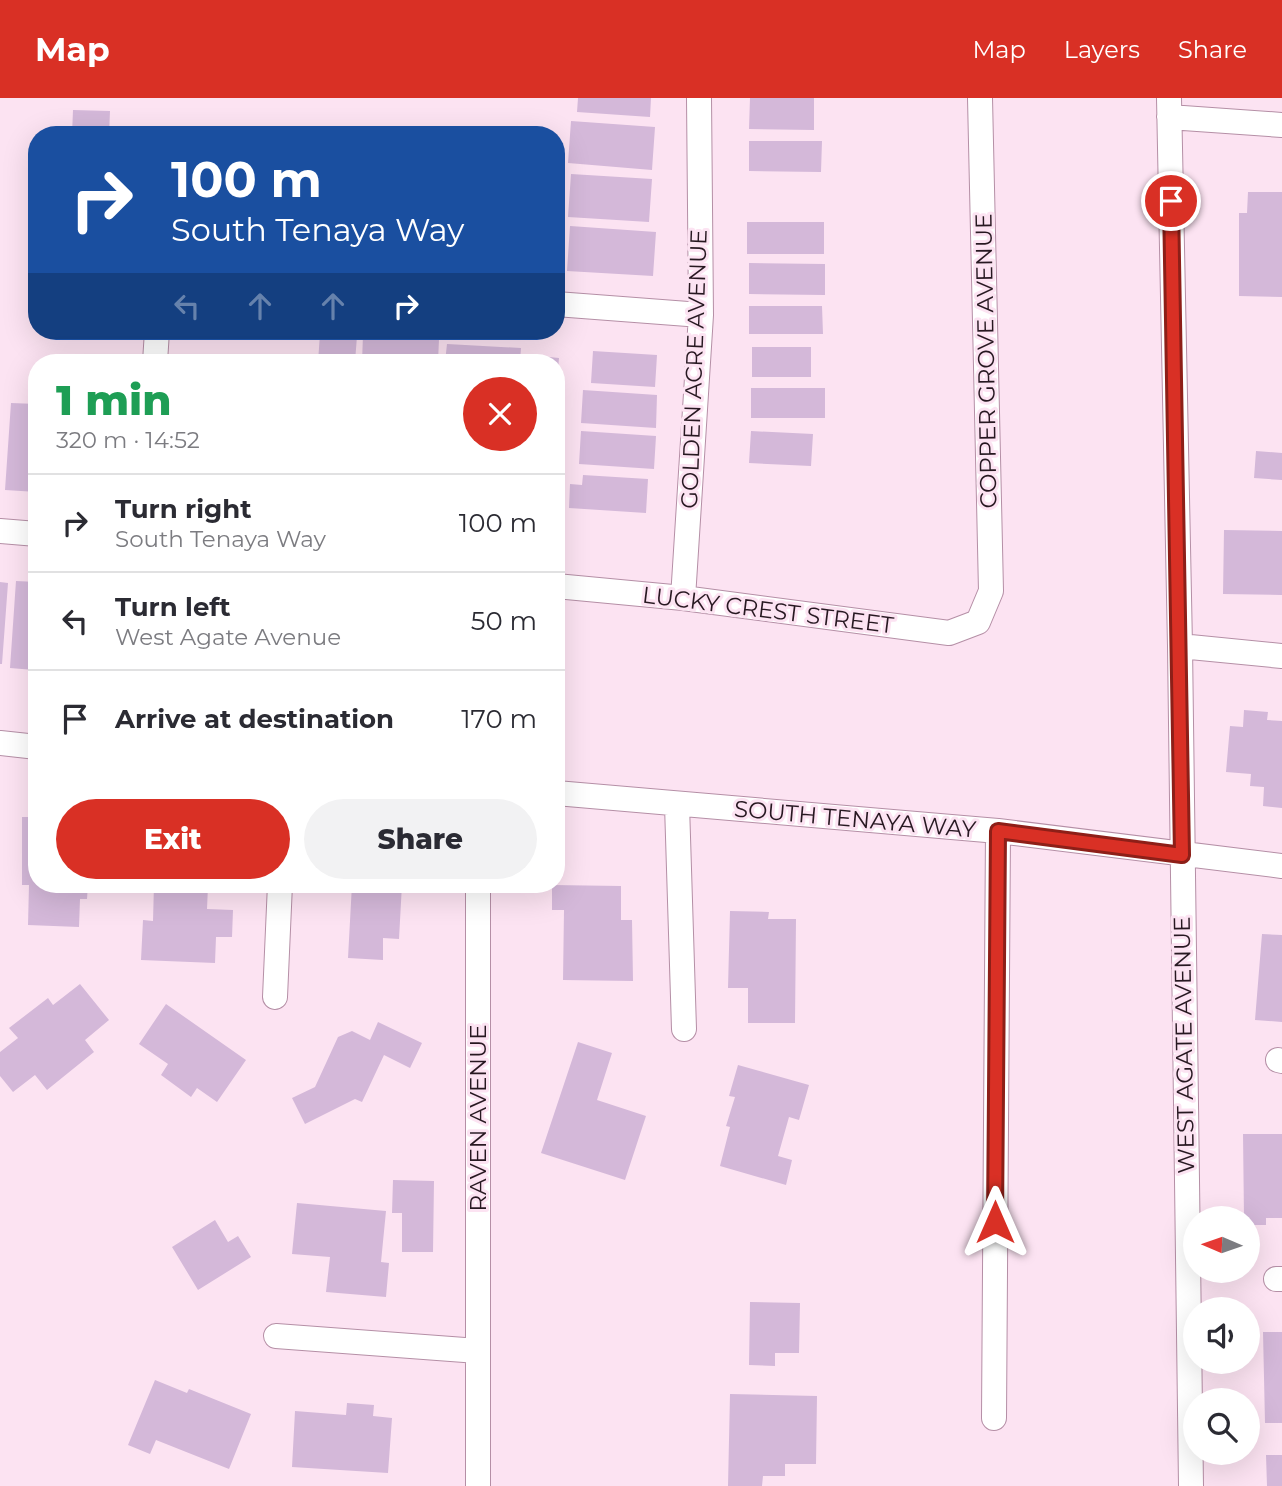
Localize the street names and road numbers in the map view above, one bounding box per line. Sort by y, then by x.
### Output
street label: COPPER GROVE AVENUE [969,213,1003,509]
street label: GOLDEN ACRE AVENUE [675,229,713,509]
street label: LUCKY CREST STREET [641,581,896,639]
street label: SOUTH TENAYA WAY [733,794,978,844]
street label: WEST AGATE AVENUE [1168,916,1200,1174]
street label: RAVEN AVENUE [464,1024,492,1212]

